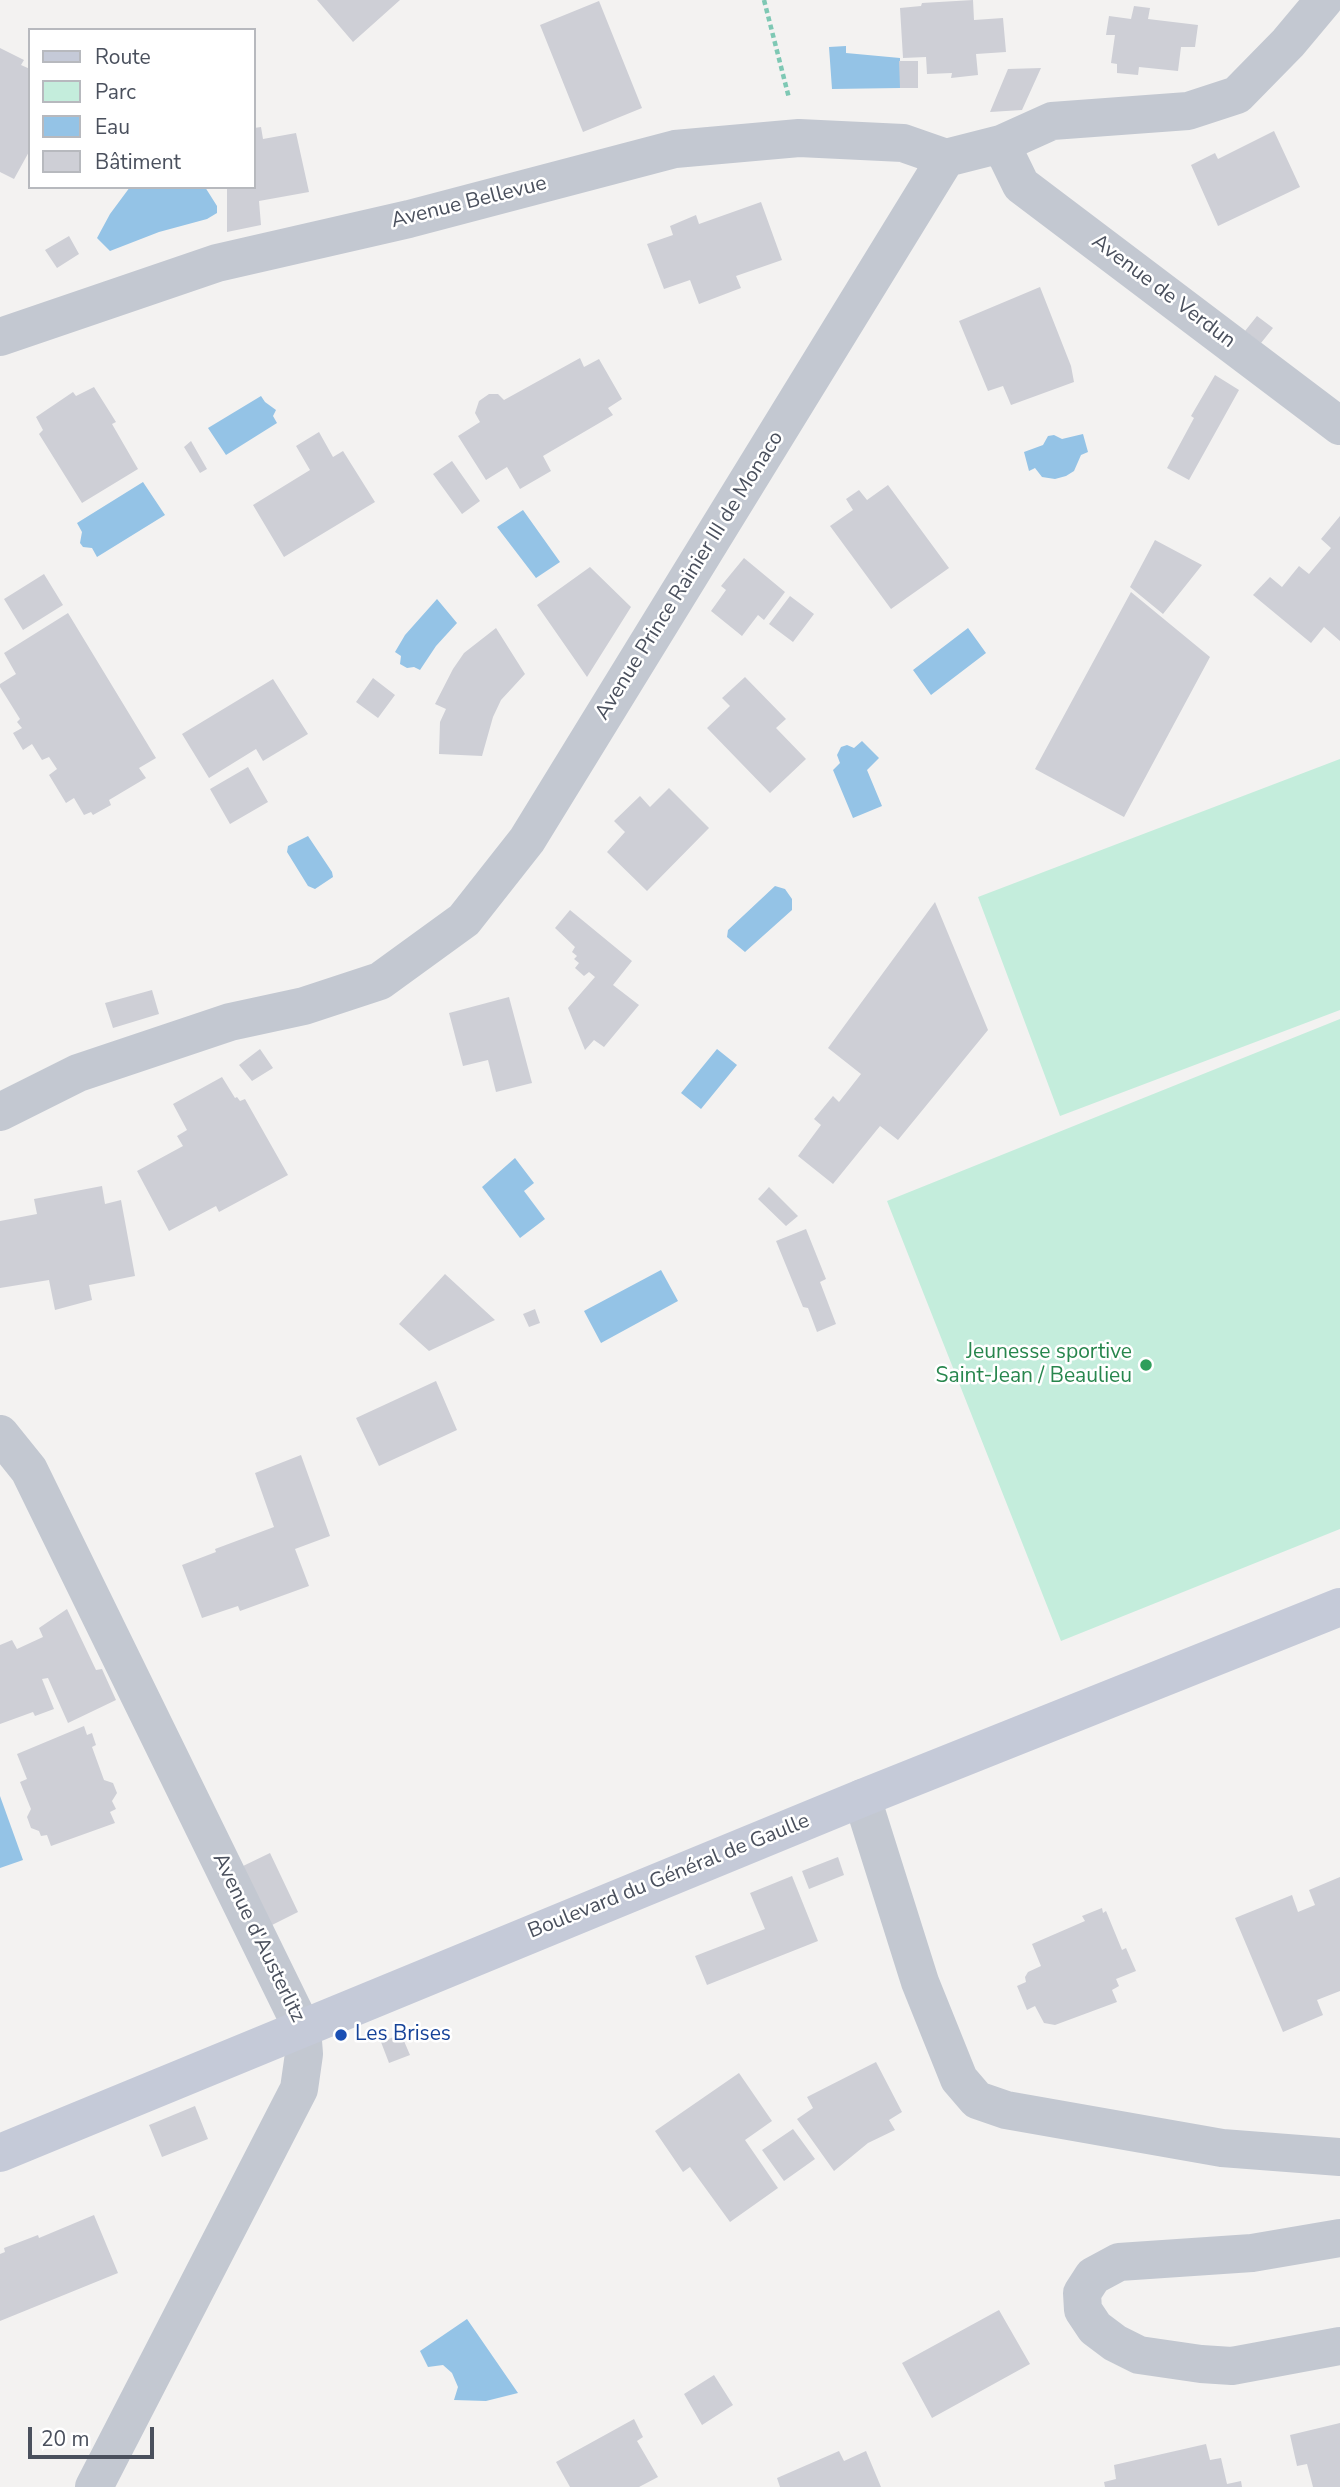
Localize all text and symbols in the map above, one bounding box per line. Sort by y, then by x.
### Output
legend [28,28,256,189]
text: Route [95,43,151,71]
text: Parc [95,78,136,106]
text: Eau [95,113,130,141]
text: Bâtiment [95,148,181,176]
street label: Avenue Bellevue [389,171,549,235]
street label: Avenue de Verdun [1086,230,1240,354]
street label: Avenue Prince Rainier III de Monaco [590,427,790,725]
place label: Jeunesse sportive Saint-Jean / Beaulieu [936,1340,1132,1390]
marker: Jeunesse sportive Saint-Jean / Beaulieu [1138,1357,1154,1373]
street label: Boulevard du Général de Gaulle [525,1809,813,1945]
street label: Avenue d'Austerlitz [206,1849,310,2027]
place label: Les Brises [355,2022,451,2048]
marker: Les Brises [333,2027,349,2043]
scale bar [32,2414,158,2458]
text: 20 m [41,2425,90,2453]

